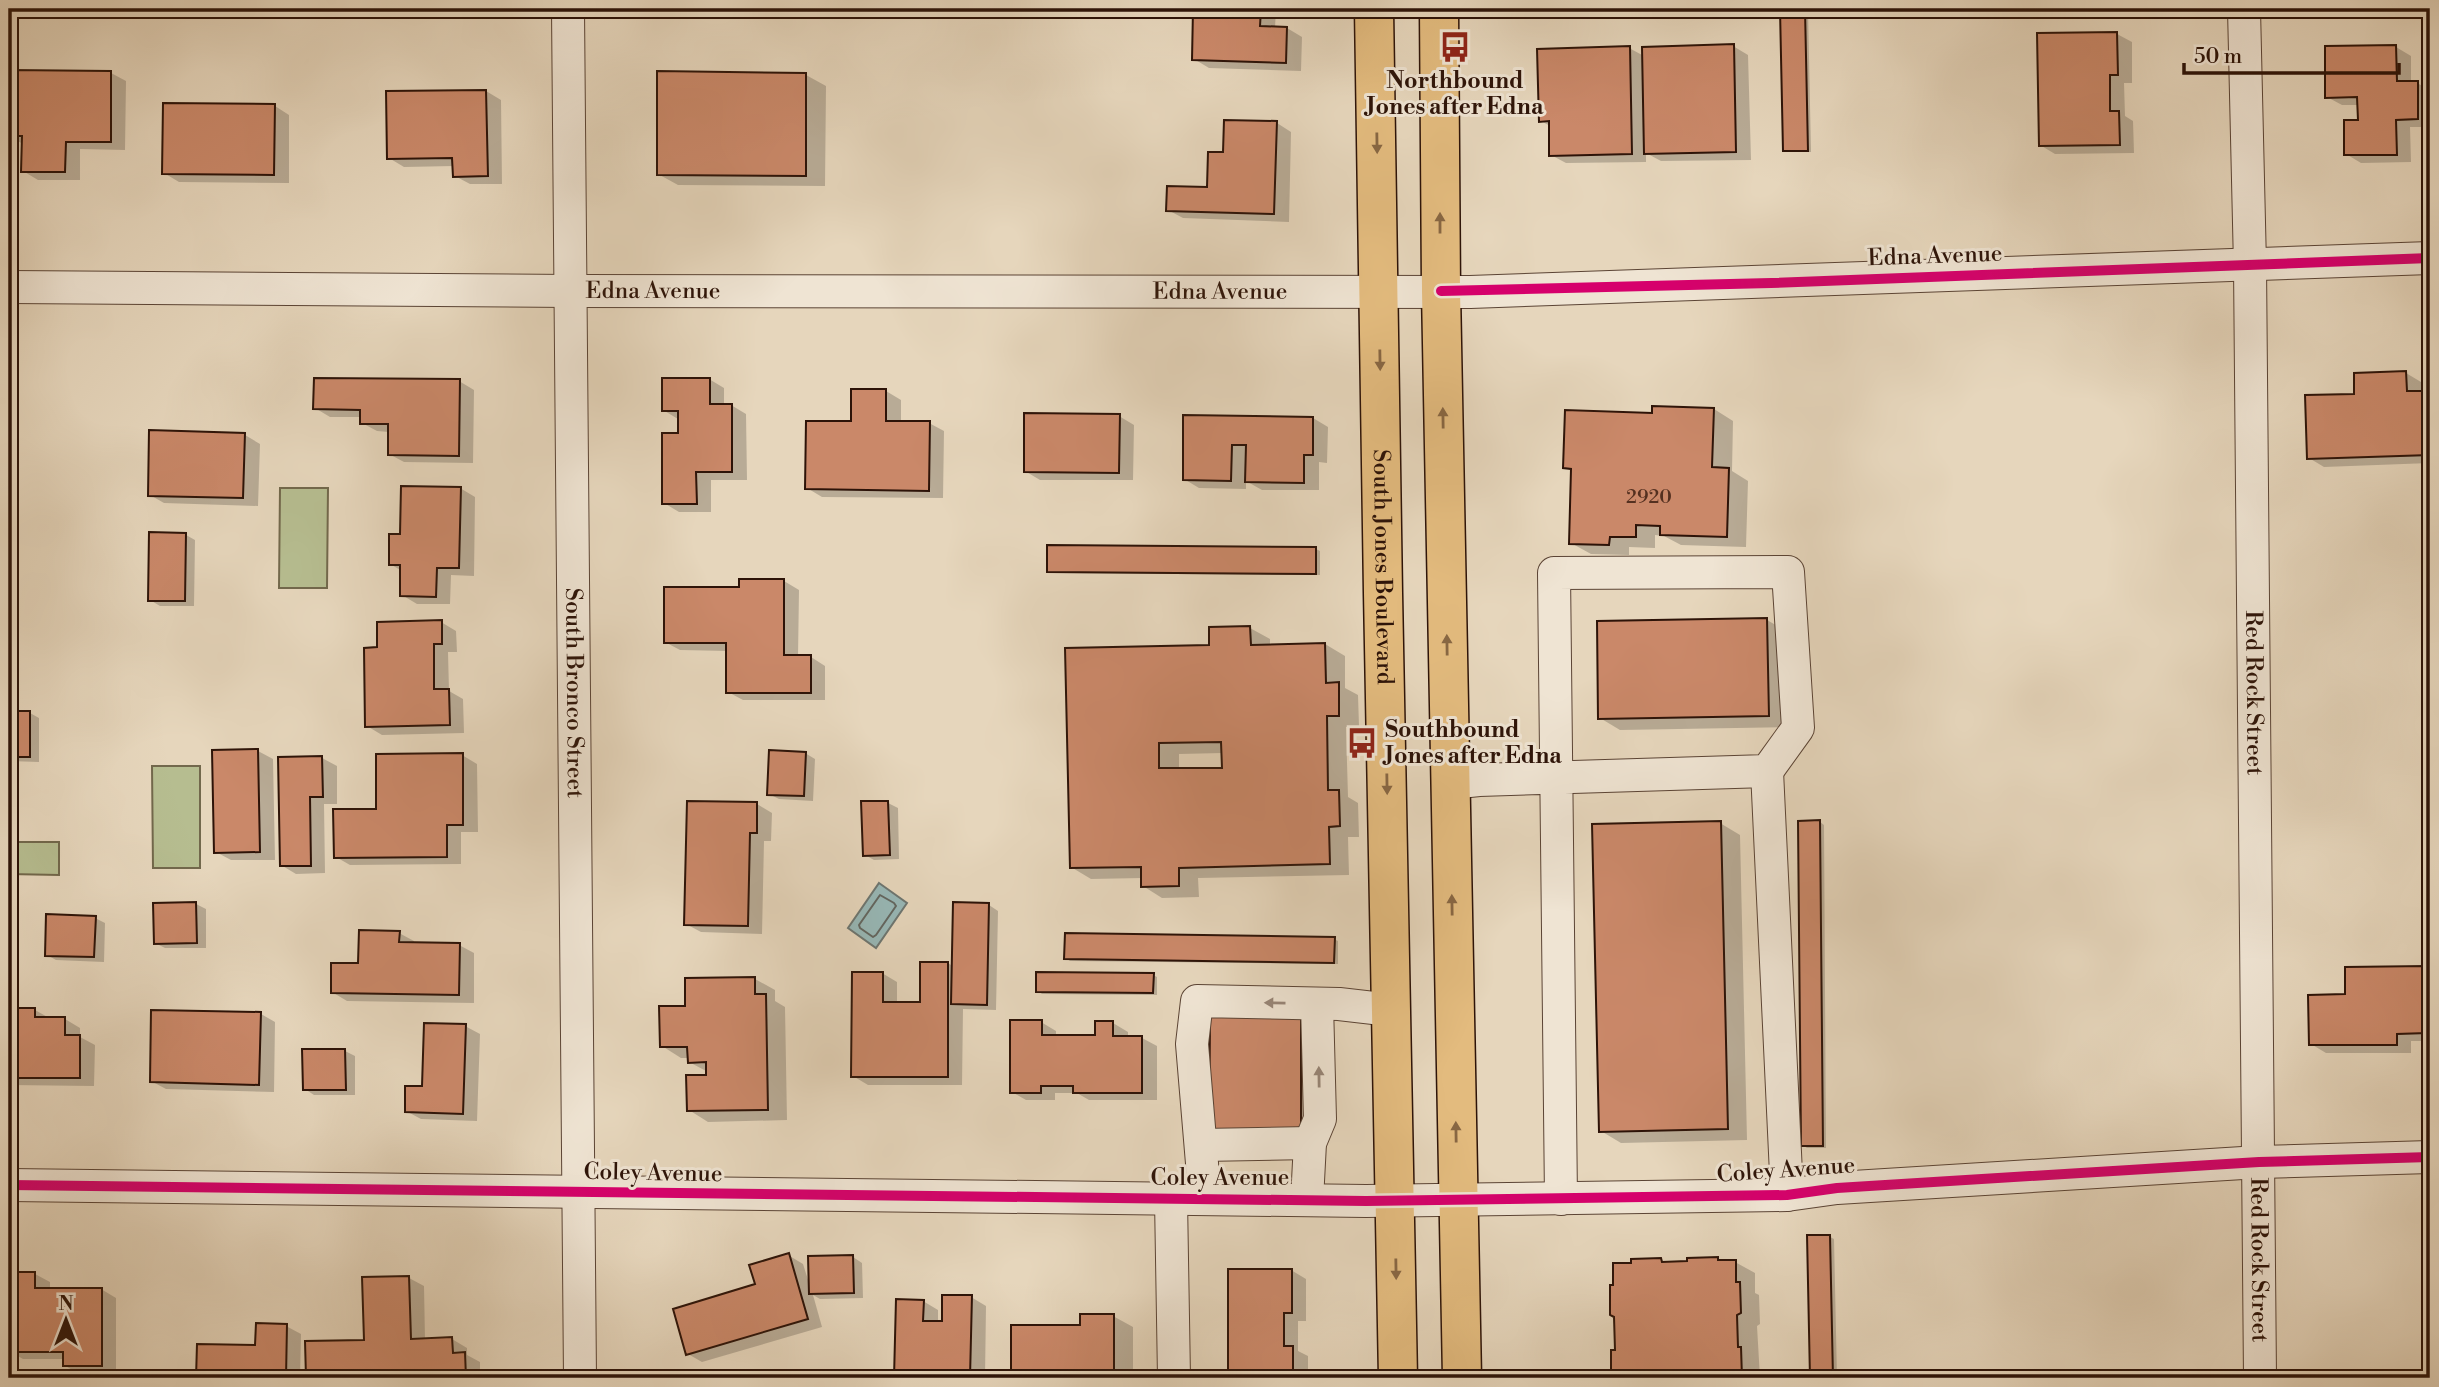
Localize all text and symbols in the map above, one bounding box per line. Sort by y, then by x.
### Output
bus stop icon: Northbound Jones after Edna [1438,30,1472,64]
scale bar [2184,32,2399,76]
text: 50 m [2194,44,2242,70]
place label: Northbound Jones after Edna [1364,67,1544,121]
one-way arrow [1371,132,1383,154]
one-way arrow [1434,212,1446,234]
street label: Edna Avenue [1867,240,2003,272]
street label: Edna Avenue [585,277,720,305]
street label: Edna Avenue [1152,278,1287,306]
one-way arrow [1374,350,1386,372]
one-way arrow [1437,407,1449,429]
street label: South Jones Boulevard [1367,449,1399,685]
house number: 2920 [1626,485,1672,509]
street label: South Bronco Street [559,588,589,798]
street label: Red Rock Street [2239,610,2269,775]
one-way arrow [1441,634,1453,656]
place label: Southbound Jones after Edna [1382,716,1562,770]
bus stop icon: Southbound Jones after Edna [1345,726,1379,760]
one-way arrow [1381,773,1393,795]
one-way arrow [1446,893,1458,915]
one-way arrow [1263,997,1285,1009]
one-way arrow [1313,1066,1324,1088]
one-way arrow [1451,1121,1462,1143]
street label: Coley Avenue [1716,1151,1856,1189]
street label: Coley Avenue [583,1158,723,1188]
street label: Coley Avenue [1151,1164,1289,1192]
street label: Red Rock Street [2244,1177,2274,1342]
one-way arrow [1390,1258,1402,1280]
north arrow [32,1286,102,1356]
text: N [58,1292,74,1316]

